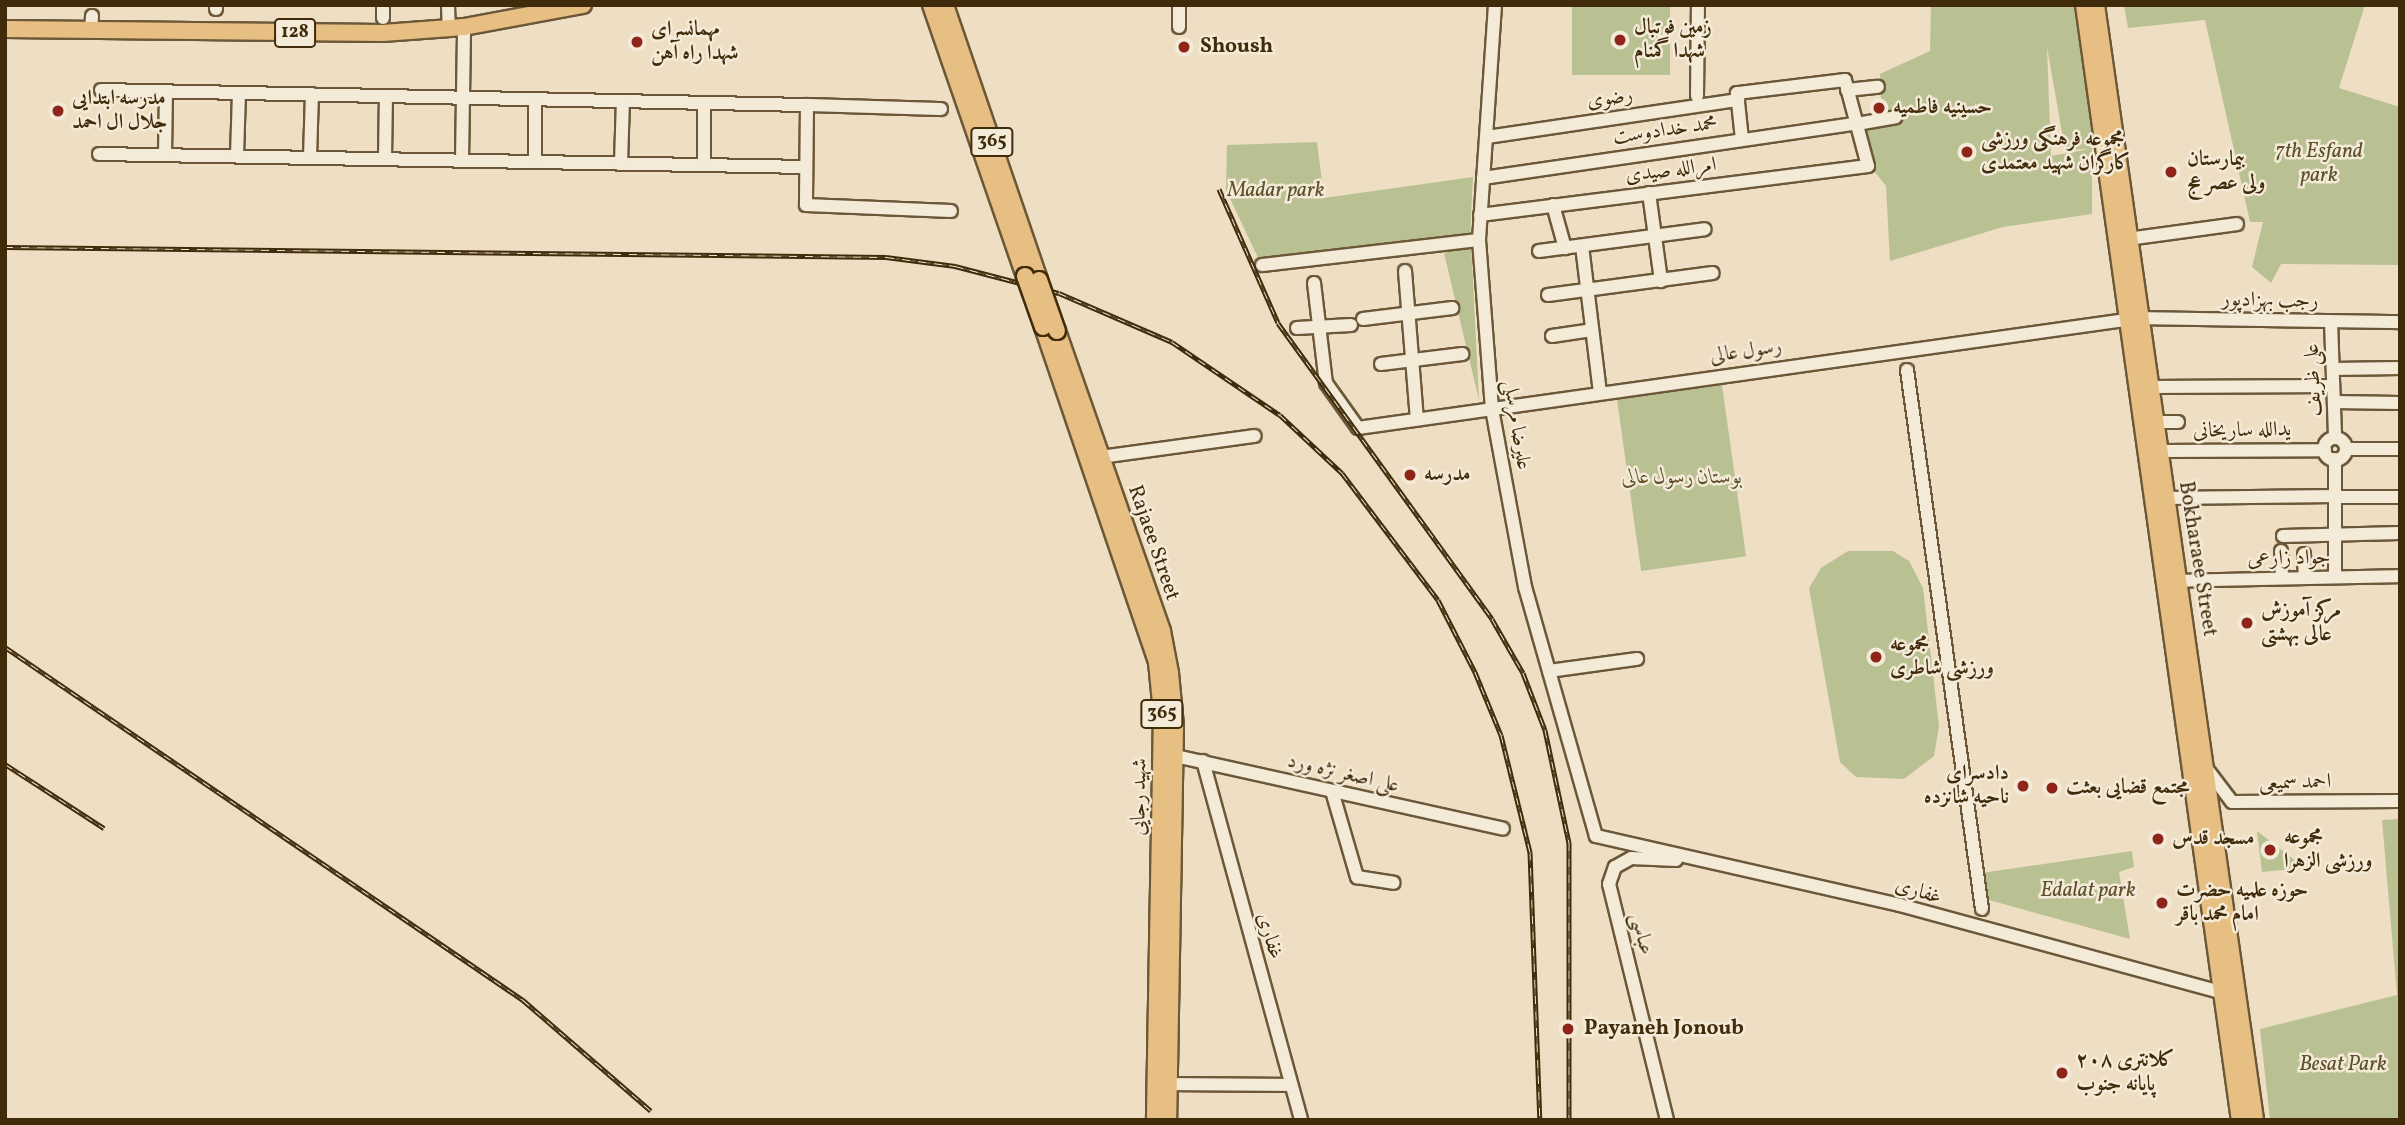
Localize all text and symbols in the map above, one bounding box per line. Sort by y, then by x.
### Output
place label: زمین فوتبال شهدا گمنام [1634,15,1712,65]
place label: مهمانسرای شهدا راه آهن [651,17,738,67]
road number: 128 [274,18,316,48]
marker: زمین فوتبال شهدا گمنام [1612,32,1628,48]
marker: مهمانسرای شهدا راه آهن [629,34,645,50]
place label: Shoush [1200,34,1273,60]
marker: Shoush [1174,37,1194,57]
street label: رضوی [1585,83,1635,115]
place label: مدرسه ابتدایی جلال ال احمد [72,86,167,136]
place label: حسینیه فاطمیه [1893,95,1992,121]
marker: حسینیه فاطمیه [1871,100,1887,116]
marker: مدرسه ابتدایی جلال ال احمد [50,103,66,119]
street label: محمد خدادوست [1611,111,1719,151]
road number: 365 [969,126,1015,158]
place label: مجموعه فرهنگی ورزشی کارگران شهید معتمدی [1981,127,2131,177]
park label: 7th Esfand park [2275,139,2363,189]
marker: مجموعه فرهنگی ورزشی کارگران شهید معتمدی [1959,144,1975,160]
place label: بیمارستان ولی عصر عج [2187,147,2266,197]
street label: امرالله صیدی [1624,153,1718,189]
marker: بیمارستان ولی عصر عج [2161,162,2181,182]
park label: Madar park [1227,178,1325,204]
street label: رجب بهزادپور [2221,288,2319,314]
street label: رسول عالی [1708,334,1784,370]
street label: علی ظریف [2300,343,2328,417]
street label: علیرضا مرسلی [1496,378,1536,472]
street label: یدالله ساریخانی [2193,418,2291,444]
place label: مدرسه [1424,462,1470,488]
park label: بوستان رسول عالی [1622,465,1742,491]
marker: مدرسه [1402,467,1418,483]
street label: Bokharaee Street [2172,480,2222,638]
street label: Rajaee Street [1121,482,1185,604]
street label: جواد زارعی [2247,546,2331,572]
place label: مرکز آموزش عالی بهشتی [2261,598,2341,648]
marker: مرکز آموزش عالی بهشتی [2239,615,2255,631]
place label: مجموعه ورزشی شاطری [1890,632,1994,682]
marker: مجموعه ورزشی شاطری [1868,649,1884,665]
road number: 365 [1139,698,1185,730]
street label: علی اصغر نژه ورد [1285,749,1401,799]
street label: شهید رجایی [1127,758,1153,836]
place label: دادسرای ناحیه شانزده [1924,761,2009,811]
street label: احمد سمیعی [2259,770,2331,796]
place label: مجتمع قضایی بعثت [2066,775,2189,801]
marker: دادسرای ناحیه شانزده [2015,778,2031,794]
marker: مجتمع قضایی بعثت [2044,780,2060,796]
place label: مجموعه ورزشی الزهرا [2284,825,2372,875]
place label: مسجد قدس [2172,826,2254,852]
marker: مسجد قدس [2150,831,2166,847]
marker: مجموعه ورزشی الزهرا [2262,842,2278,858]
street label: غفاری [1892,873,1944,911]
park label: Edalat park [2040,878,2136,904]
place label: حوزه علمیه حضرت امام محمد باقر [2176,878,2308,928]
marker: حوزه علمیه حضرت امام محمد باقر [2154,895,2170,911]
street label: غفاری [1250,910,1288,962]
street label: عباسی [1624,910,1658,958]
place label: Payaneh Jonoub [1584,1016,1744,1042]
marker: Payaneh Jonoub [1558,1019,1578,1039]
place label: کلانتری ۲۰۸ پایانه جنوب [2076,1048,2175,1098]
park label: Besat Park [2299,1052,2387,1078]
marker: کلانتری ۲۰۸ پایانه جنوب [2054,1065,2070,1081]

